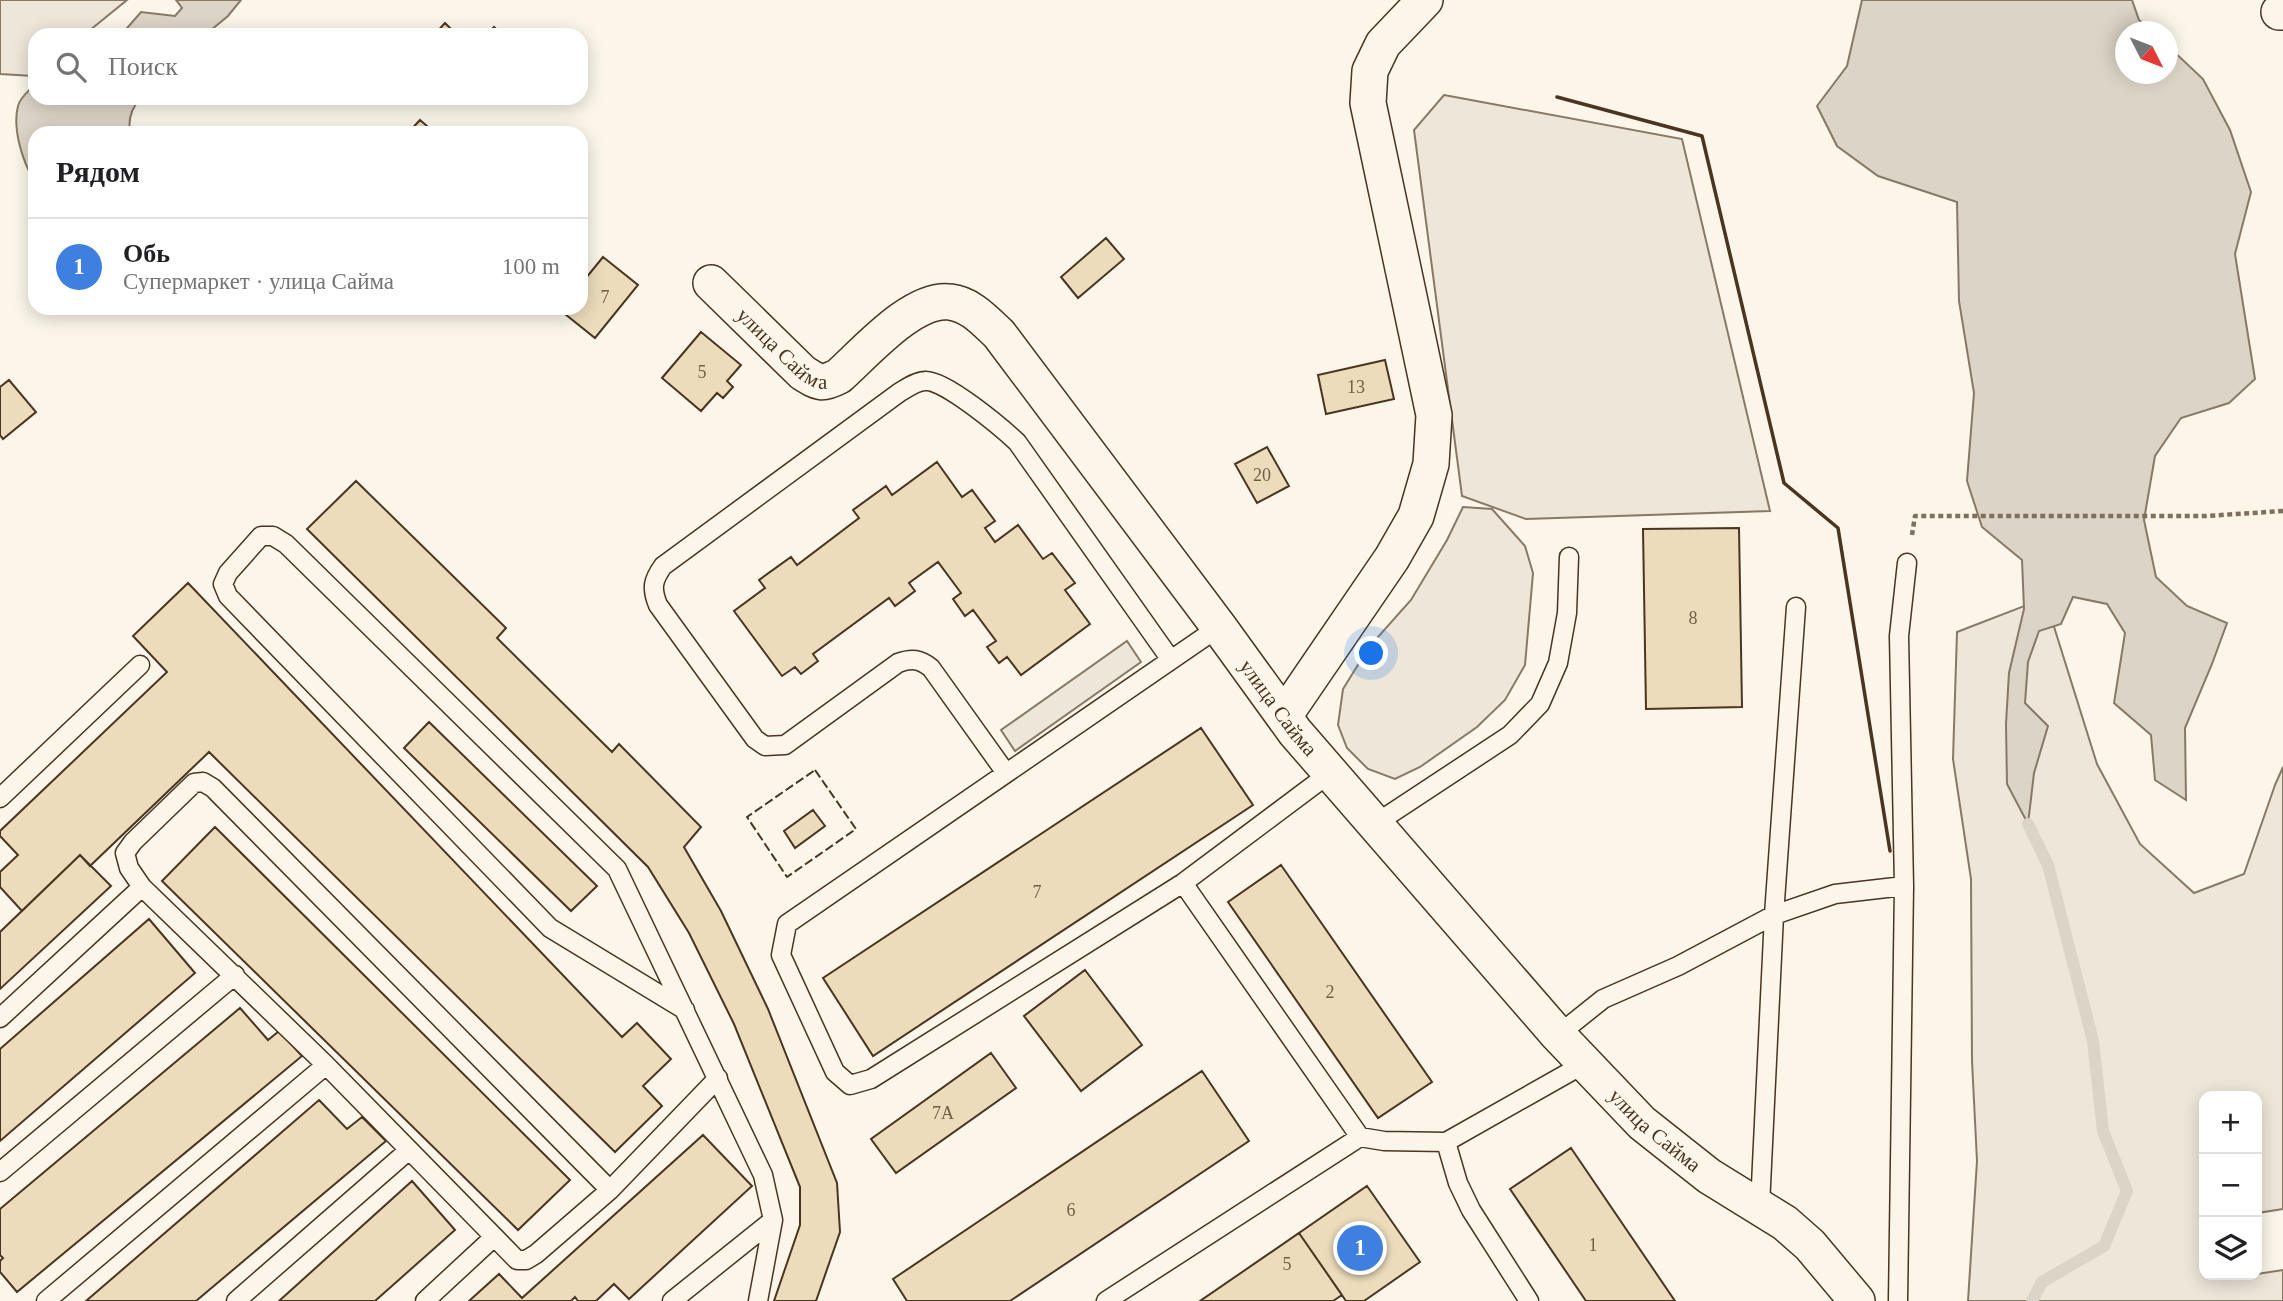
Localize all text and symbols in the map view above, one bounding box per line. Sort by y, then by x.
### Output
north arrow [2115,21,2178,84]
search box [28,28,588,105]
icon: search [52,48,90,86]
text: Поиск [108,52,178,81]
text: Рядом [56,155,140,188]
text: Обь [123,239,170,268]
text: 1 [73,254,85,279]
text: 100 m [502,254,560,279]
text: Супермаркет · улица Сайма [123,269,394,294]
house number: 7 [601,287,610,307]
street label: улица Сайма [732,303,828,394]
house number: 5 [698,362,707,382]
house number: 13 [1347,377,1365,397]
house number: 20 [1253,465,1271,485]
house number: 8 [1689,608,1698,628]
your location [1354,636,1388,670]
street label: улица Сайма [1234,655,1323,761]
house number: 7 [1033,882,1042,902]
house number: 2 [1326,982,1335,1002]
street label: улица Сайма [1604,1084,1706,1177]
map controls [2199,1091,2262,1280]
button: + [2199,1091,2262,1154]
house number: 7А [932,1103,954,1123]
button: − [2199,1154,2262,1217]
house number: 6 [1067,1200,1076,1220]
button: layers [2199,1217,2262,1280]
pin: 1 [1337,1222,1383,1274]
house number: 1 [1589,1235,1598,1255]
house number: 5 [1283,1254,1292,1274]

